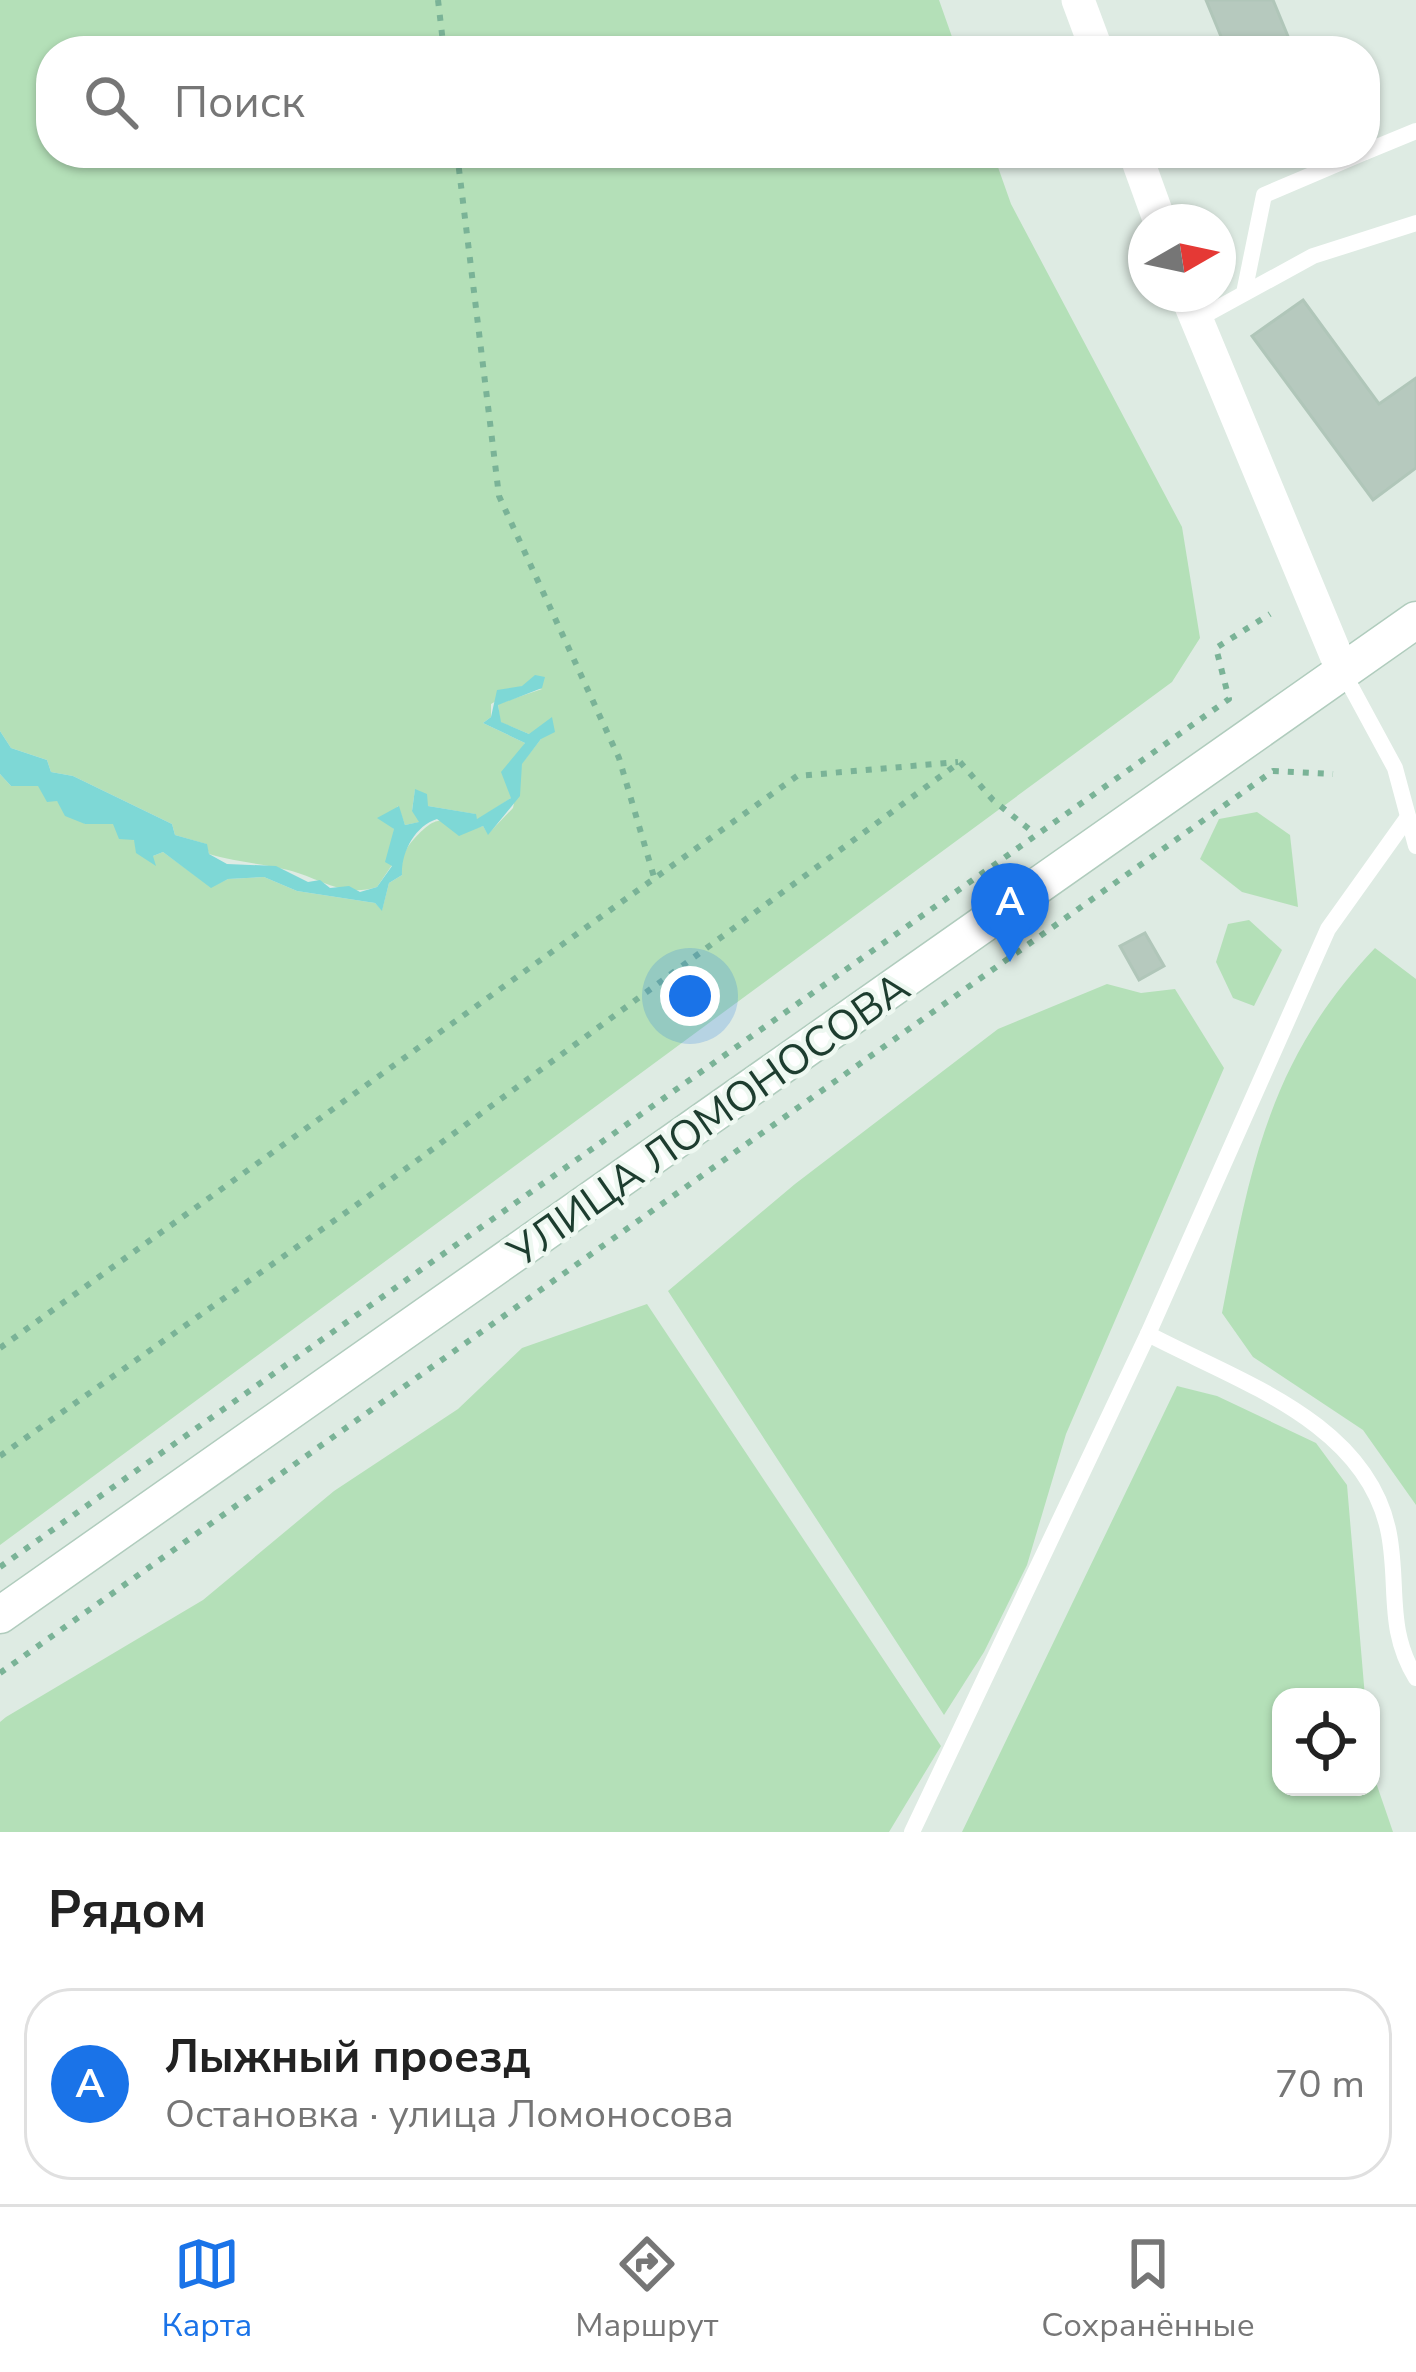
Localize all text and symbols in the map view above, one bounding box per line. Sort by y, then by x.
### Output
search box [36,36,1380,168]
icon: search [78,69,144,135]
text: Поиск [174,72,305,133]
north arrow [1128,204,1236,312]
pin: A [971,863,1049,962]
street label: УЛИЦА ЛОМОНОСОВА [496,960,921,1281]
your location [660,966,720,1026]
map controls [1272,1688,1380,1796]
button: locate [1272,1688,1380,1796]
text: Рядом [48,1875,206,1945]
text: Лыжный проезд [165,2027,531,2088]
text: A [75,2058,105,2111]
text: 70 m [1275,2058,1365,2111]
text: Остановка · улица Ломоносова [165,2088,734,2141]
tab: Карта [161,2231,252,2348]
tab: Маршрут [575,2231,719,2348]
tab: Сохранённые [1041,2231,1255,2348]

